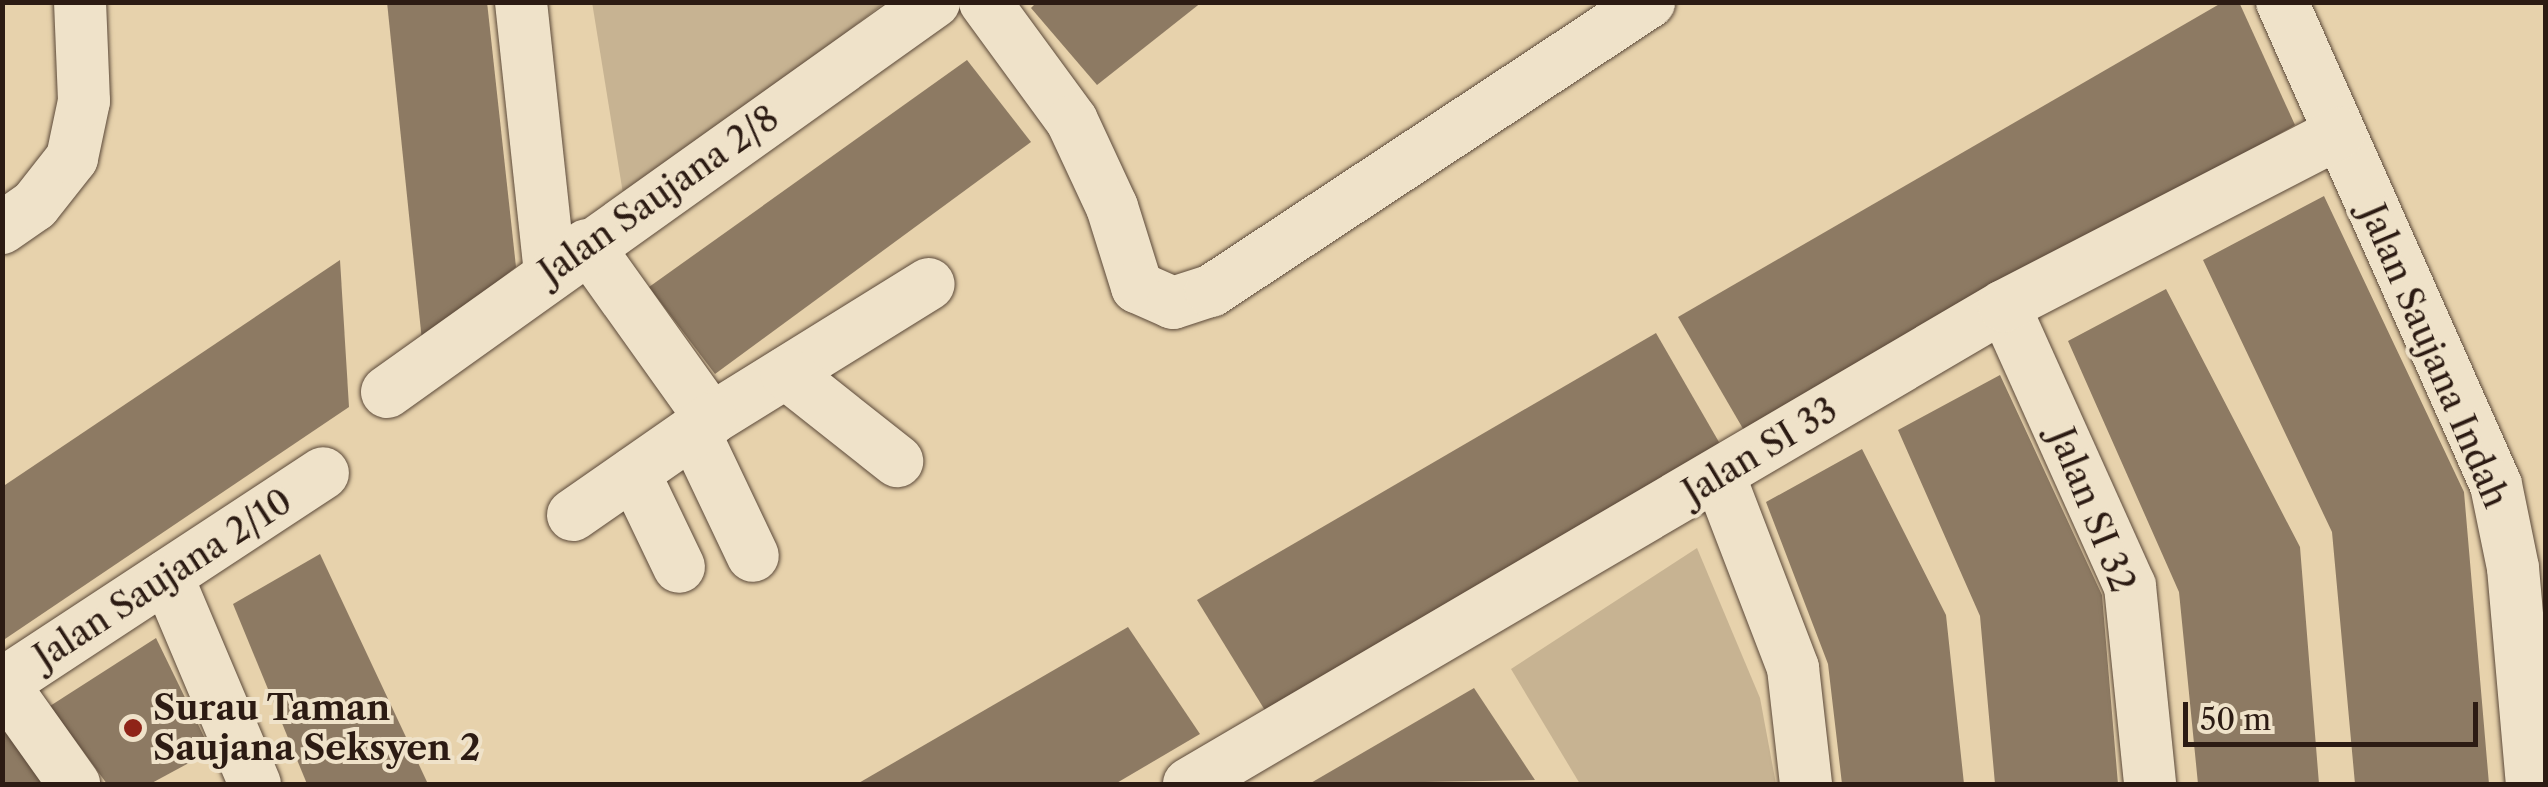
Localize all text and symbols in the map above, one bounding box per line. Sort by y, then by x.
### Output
street label: Jalan Saujana 2/8 [531,97,787,293]
street label: Jalan Saujana Indah [2351,198,2517,514]
street label: Jalan SI 33 [1675,389,1845,513]
street label: Jalan SI 32 [2040,422,2144,598]
street label: Jalan Saujana 2/10 [26,480,300,678]
scale bar [2188,682,2483,744]
place label: Surau Taman Saujana Seksyen 2 [153,687,481,769]
text: 50 m [2200,701,2271,738]
marker: Surau Taman Saujana Seksyen 2 [122,717,144,739]

